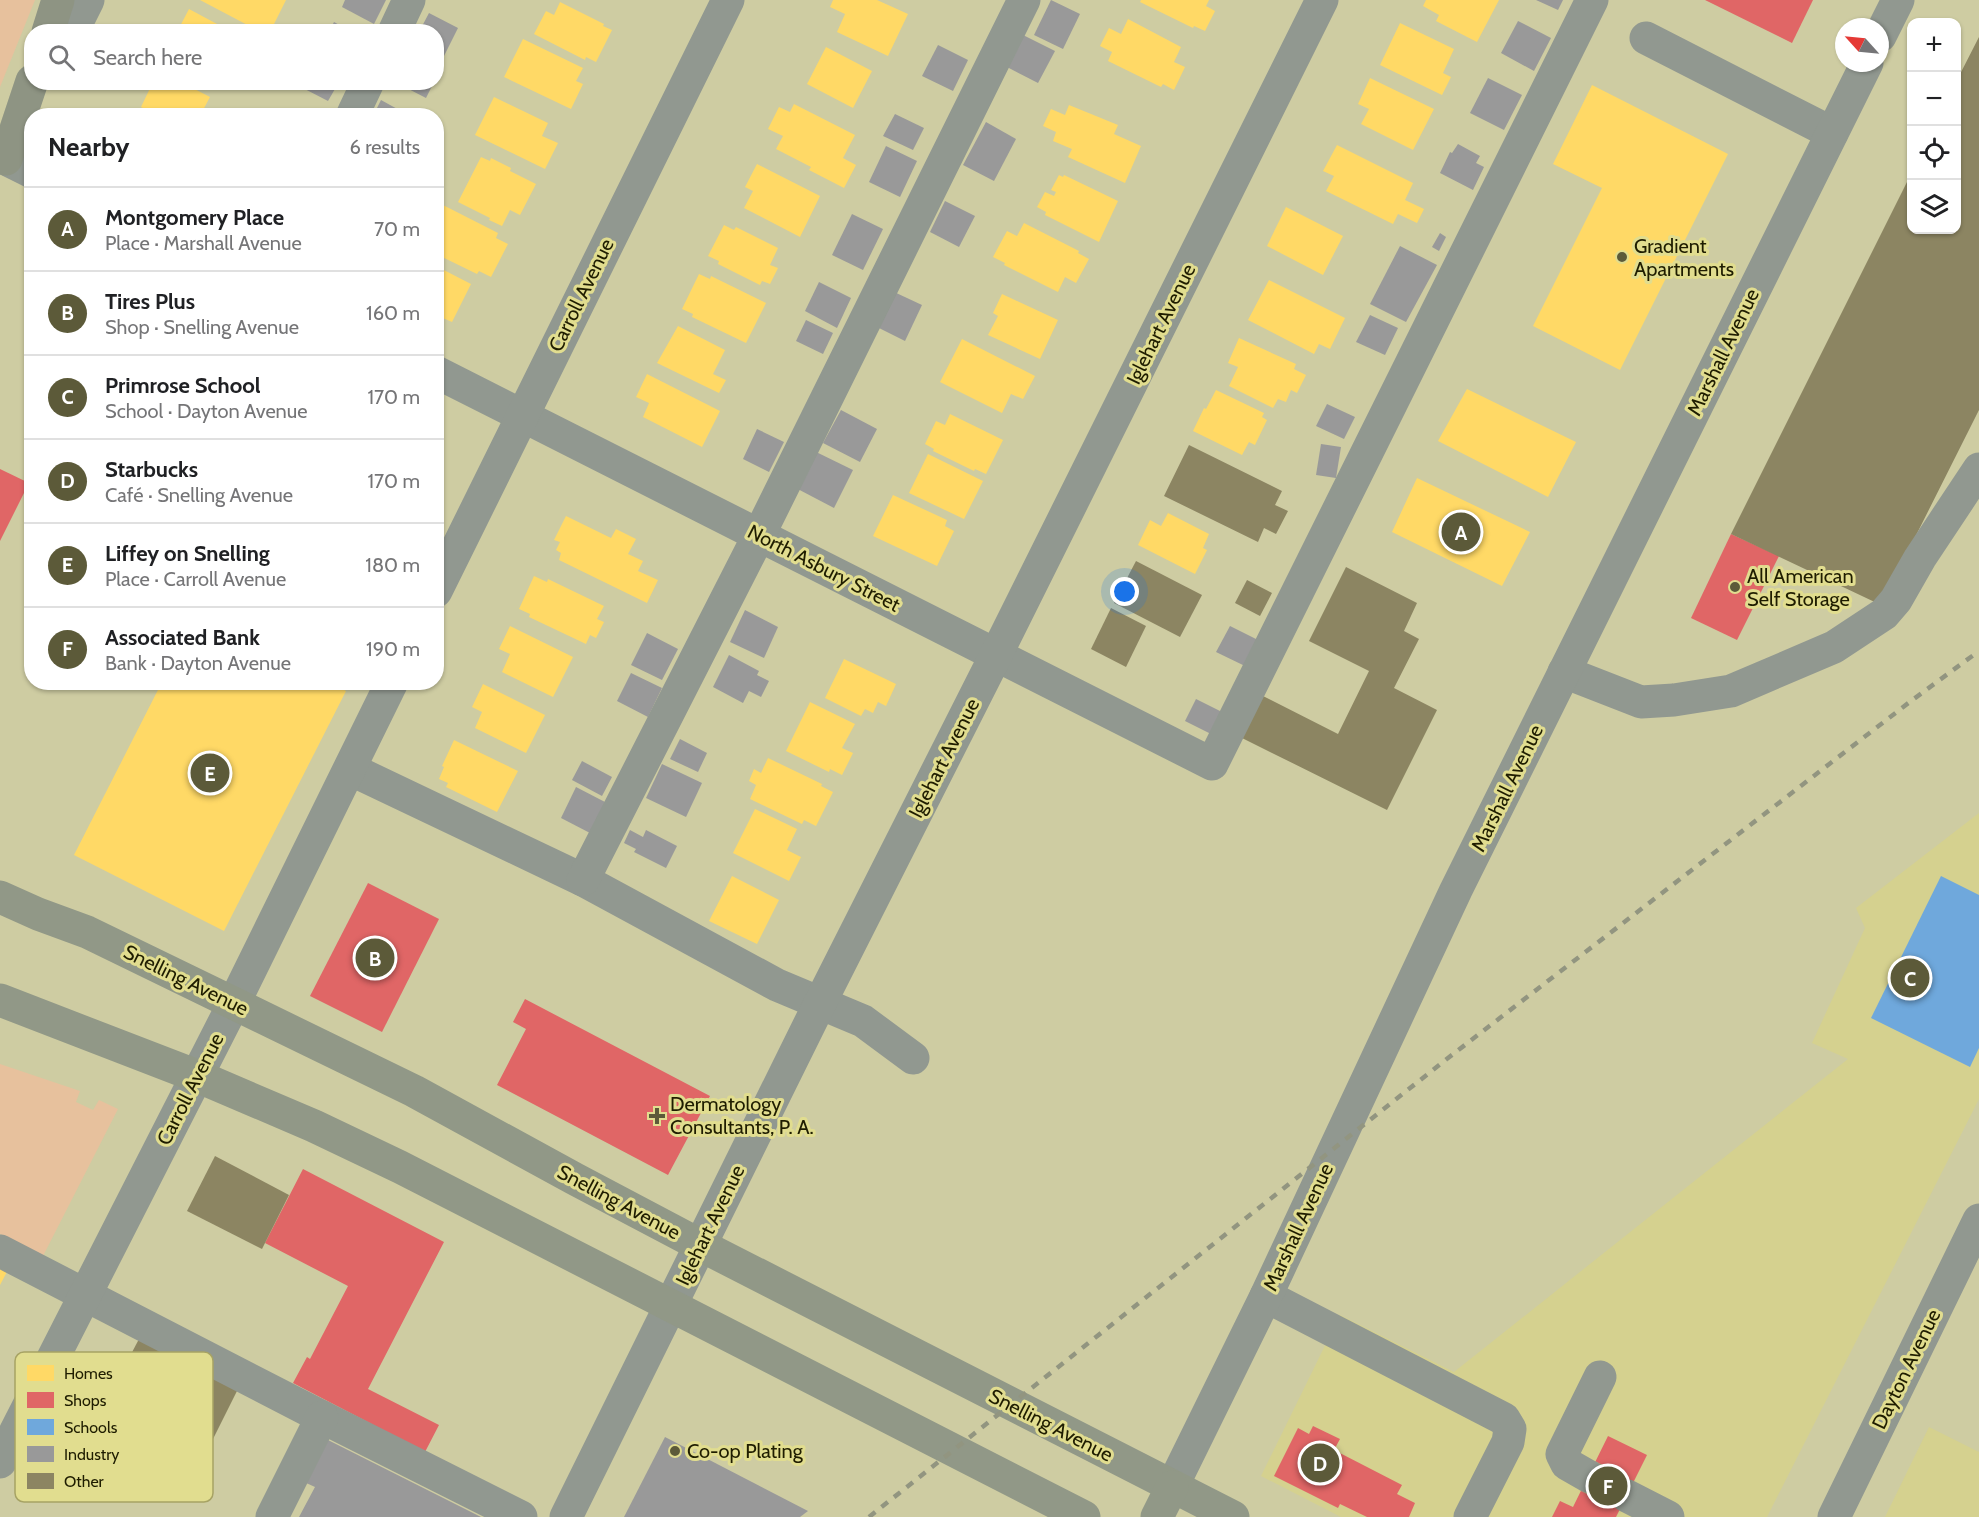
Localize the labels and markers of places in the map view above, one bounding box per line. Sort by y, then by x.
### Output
place label: Gradient Apartments [1634,234,1734,281]
marker: Gradient Apartments [1615,250,1629,264]
pin: A [1442,510,1480,554]
place label: All American Self Storage [1747,564,1854,611]
marker: All American Self Storage [1728,580,1742,594]
pin: E [190,750,230,796]
pin: B [356,936,394,980]
pin: C [1890,956,1930,1000]
place label: Dermatology Consultants, P. A. [670,1092,814,1139]
marker: Dermatology Consultants, P. A. [648,1107,666,1125]
place label: Co-op Plating [687,1439,804,1463]
pin: D [1300,1440,1340,1486]
marker: Co-op Plating [668,1444,682,1458]
pin: F [1588,1464,1628,1508]

